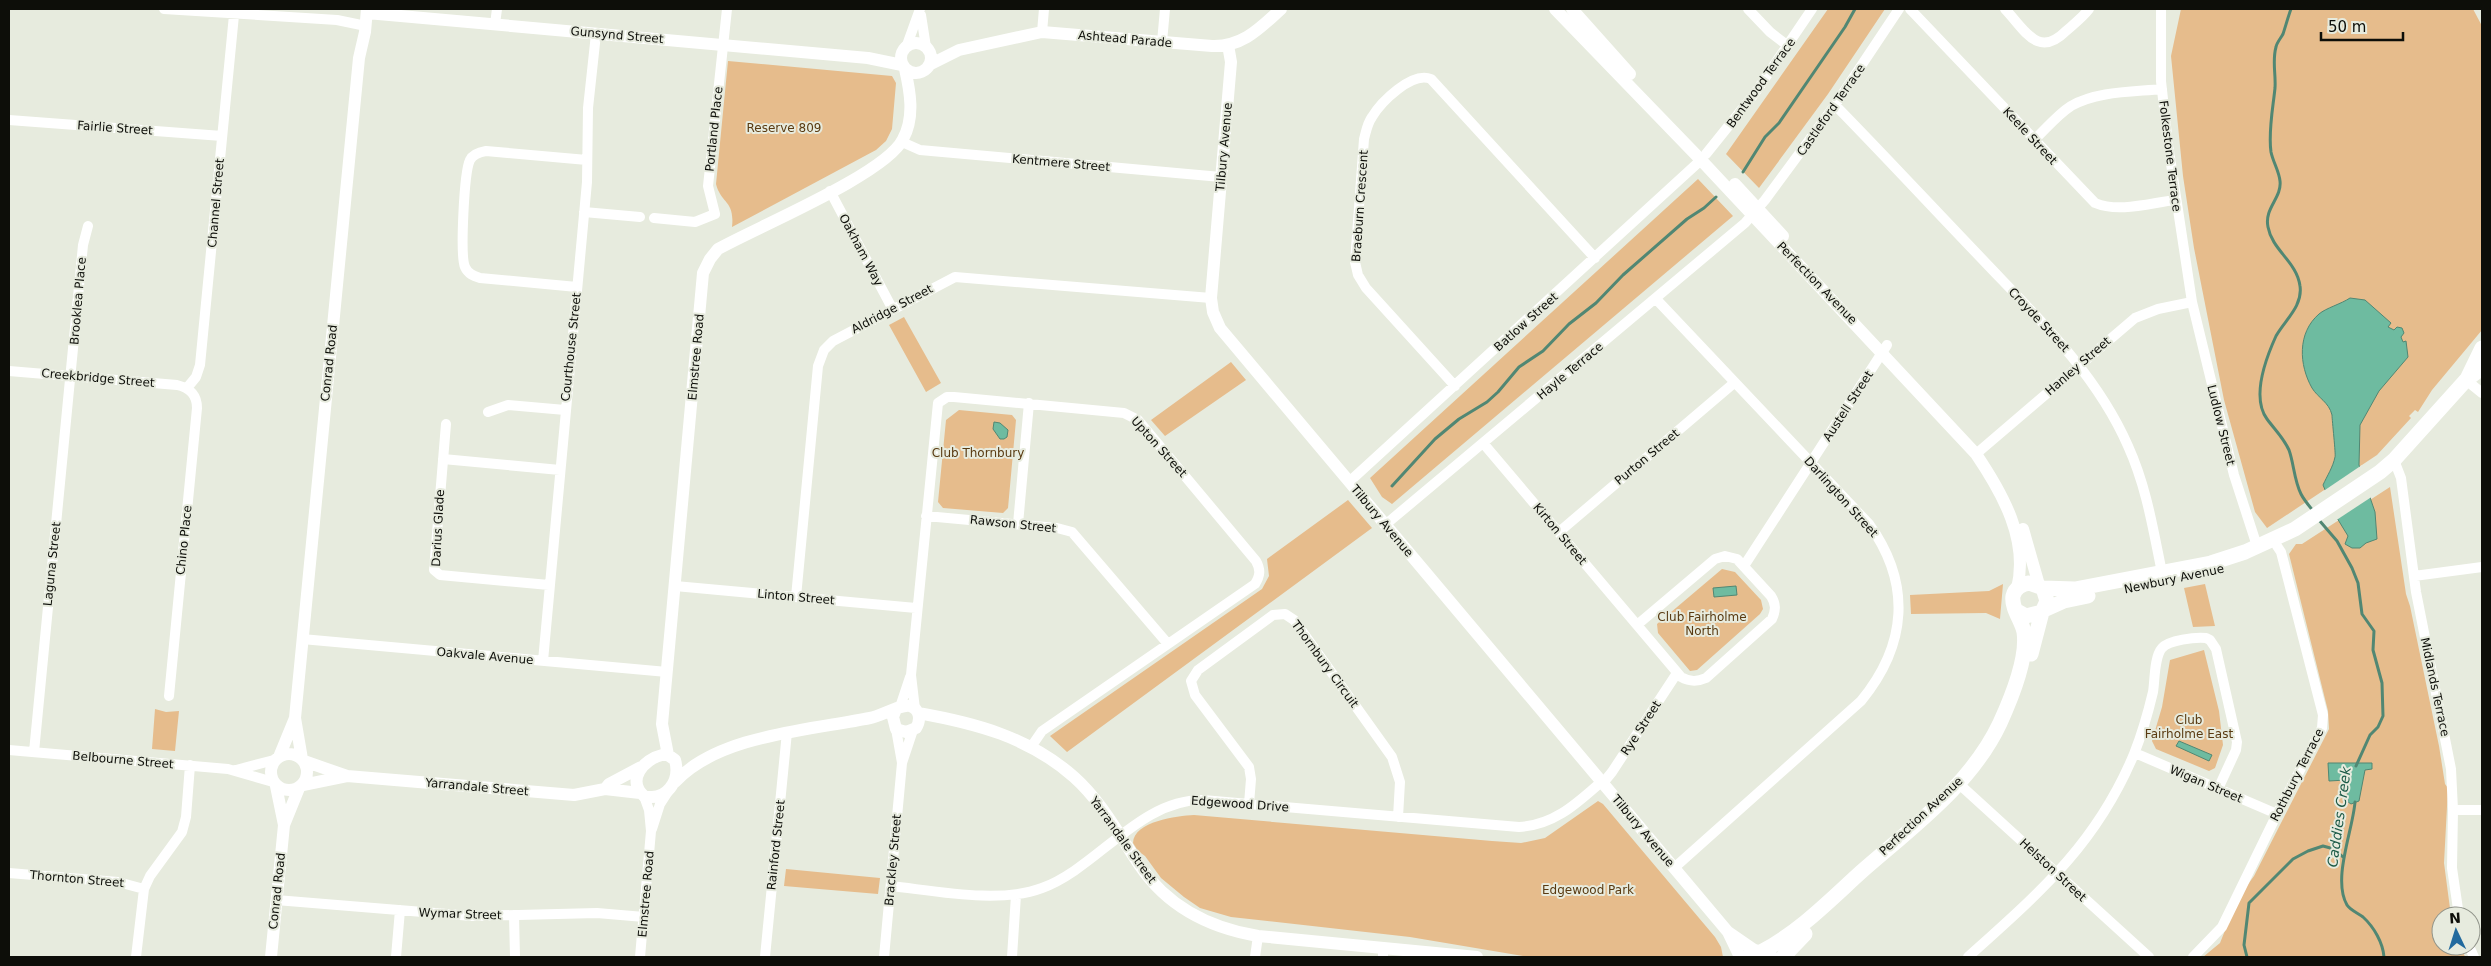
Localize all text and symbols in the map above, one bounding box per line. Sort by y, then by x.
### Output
scale bar [2321,10,2404,42]
text: 50 m [2328,18,2366,36]
street label: Gunsynd Street [570,24,664,46]
street label: Ashtead Parade [1077,28,1173,50]
street label: Bentwood Terrace [1724,35,1798,131]
street label: Castleford Terrace [1794,61,1868,159]
street label: Portland Place [703,86,725,172]
street label: Folkestone Terrace [2156,100,2184,212]
street label: Tilbury Avenue [1213,102,1235,193]
street label: Keele Street [2000,105,2060,168]
street label: Fairlie Street [77,118,154,138]
park label: Reserve 809 [747,121,821,135]
street label: Braeburn Crescent [1349,149,1371,262]
street label: Kentmere Street [1011,152,1111,174]
street label: Channel Street [205,157,227,248]
street label: Oakham Way [836,211,886,289]
street label: Perfection Avenue [1774,239,1860,327]
street label: Brooklea Place [67,256,89,346]
street label: Aldridge Street [849,281,935,336]
street label: Croyde Street [2006,285,2073,355]
street label: Batlow Street [1491,289,1561,354]
street label: Courthouse Street [558,292,584,402]
street label: Elmstree Road [685,313,707,401]
street label: Conrad Road [318,324,340,402]
street label: Hanley Street [2042,334,2114,398]
street label: Hayle Terrace [1534,339,1606,403]
street label: Creekbridge Street [41,366,155,390]
street label: Austell Street [1820,368,1876,444]
street label: Ludlow Street [2204,383,2238,467]
street label: Upton Street [1128,414,1190,480]
street label: Purton Street [1612,426,1682,488]
park label: Club Thornbury [932,446,1024,460]
street label: Darlington Street [1801,454,1881,540]
street label: Tilbury Avenue [1347,482,1416,560]
street label: Darius Glade [429,489,447,567]
street label: Kirton Street [1530,500,1590,568]
street label: Chino Place [173,504,195,576]
street label: Rawson Street [969,513,1057,536]
street label: Laguna Street [41,521,63,607]
street label: Newbury Avenue [2123,562,2225,596]
street label: Linton Street [757,587,836,607]
park label: Club Fairholme North [1657,610,1747,638]
street label: Thornbury Circuit [1288,617,1361,711]
street label: Midlands Terrace [2418,636,2452,738]
street label: Oakvale Avenue [436,645,534,667]
street label: Rye Street [1618,698,1664,758]
park label: Club Fairholme East [2145,713,2233,741]
street label: Rothbury Terrace [2268,726,2326,824]
street label: Belbourne Street [72,749,174,771]
street label: Wigan Street [2167,762,2245,806]
water label: Caddies Creek [2324,765,2354,868]
street label: Perfection Avenue [1876,774,1966,858]
street label: Yarrandale Street [424,775,530,799]
street label: Tilbury Avenue [1608,792,1677,870]
street label: Yarrandale Street [1086,793,1159,886]
street label: Edgewood Drive [1191,794,1289,814]
street label: Rainford Street [764,799,788,891]
street label: Brackley Street [882,813,904,907]
street label: Helston Street [2017,836,2089,905]
street label: Elmstree Road [635,850,657,938]
street label: Conrad Road [266,852,288,930]
street label: Thornton Street [28,868,125,890]
park label: Edgewood Park [1542,883,1634,897]
street label: Wymar Street [418,906,502,922]
north arrow [2431,906,2481,956]
text: N [2449,910,2461,926]

